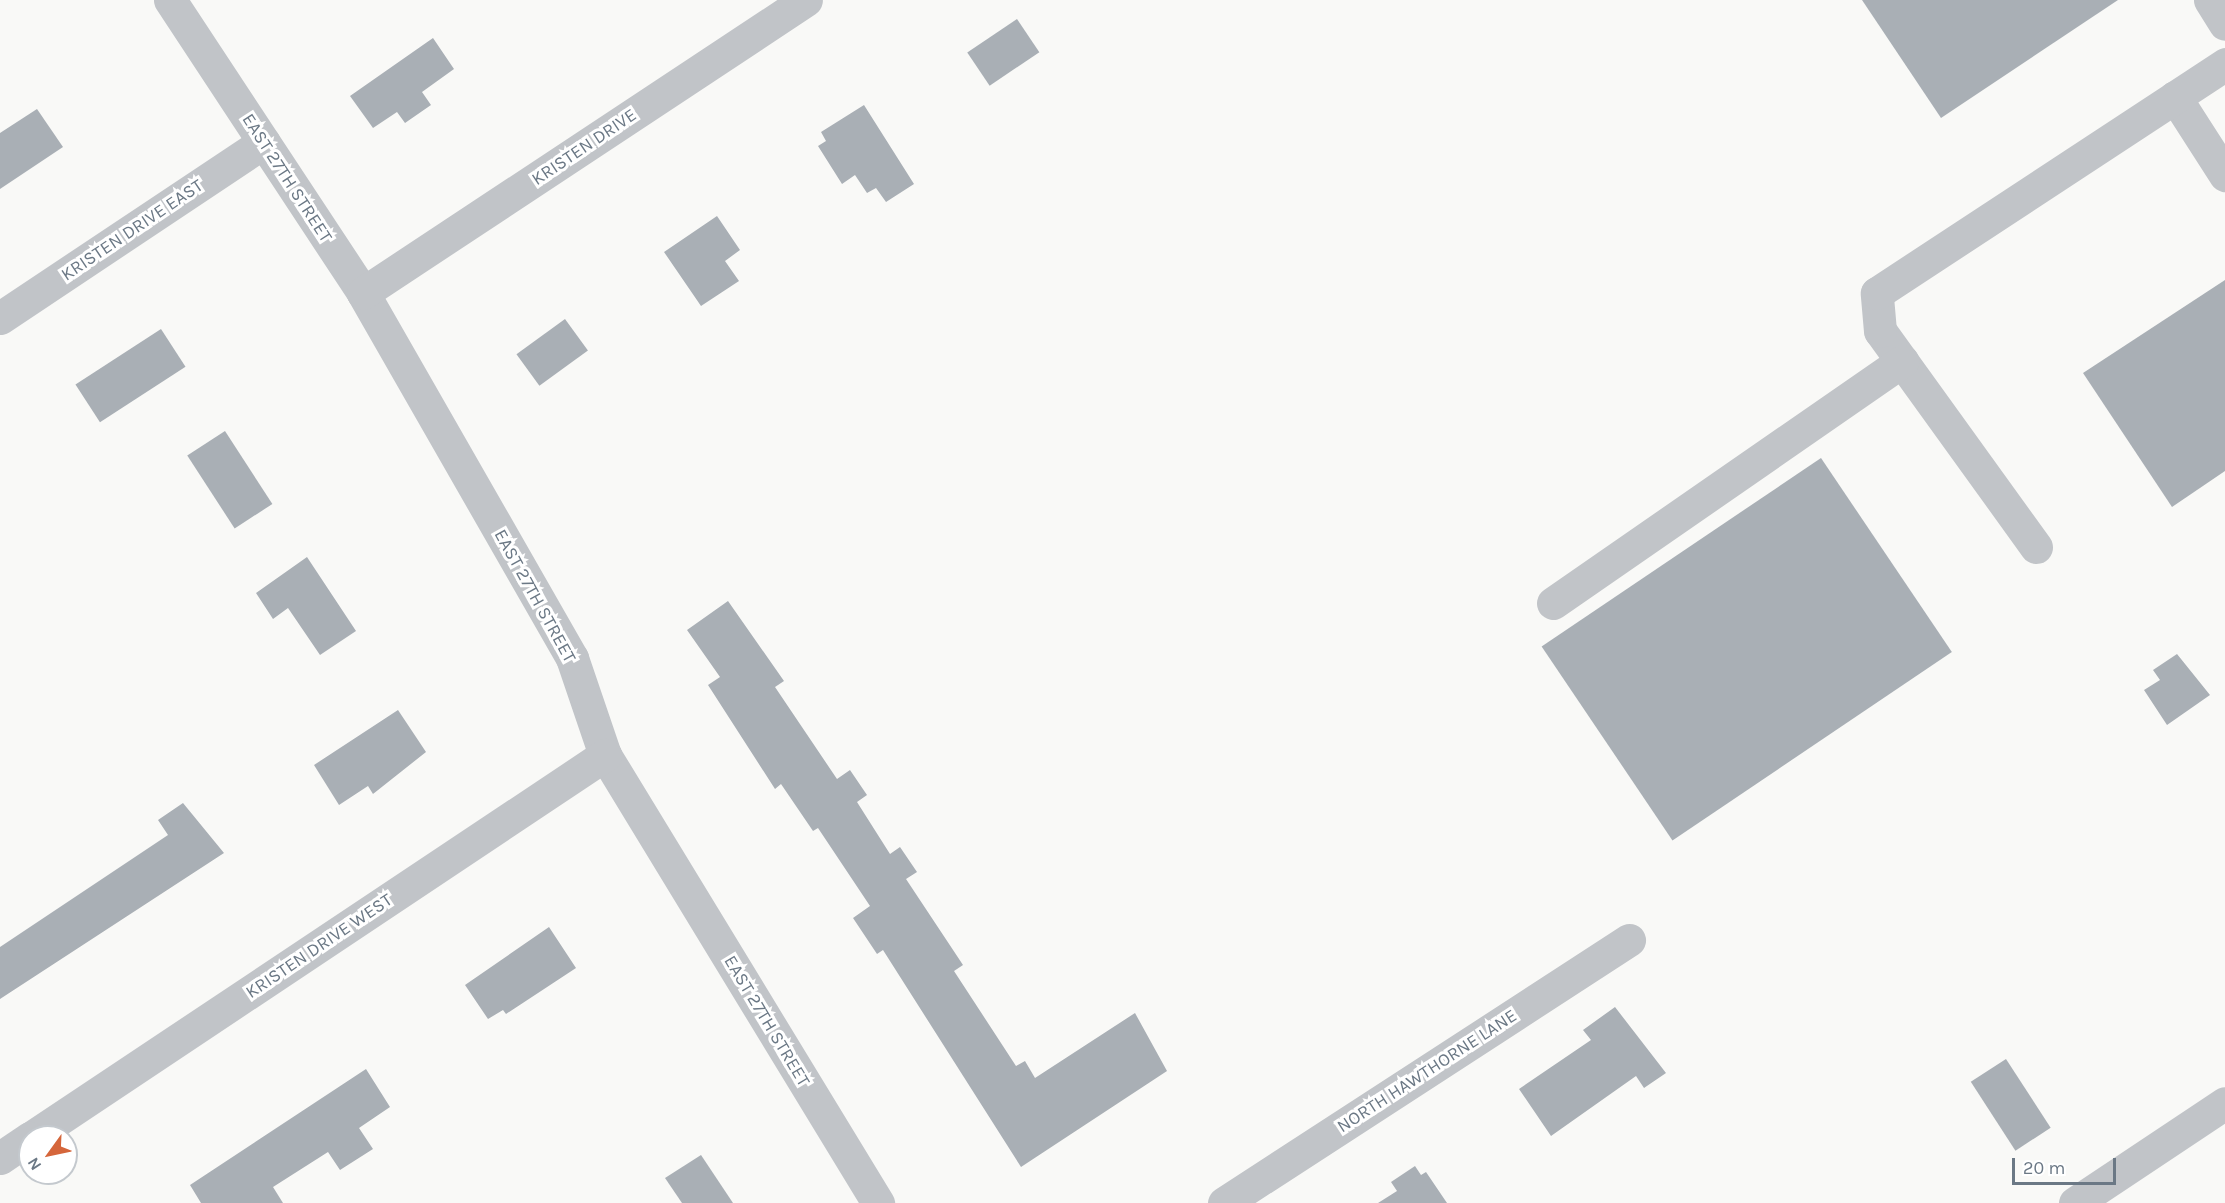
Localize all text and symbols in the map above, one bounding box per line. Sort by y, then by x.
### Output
street label: KRISTEN DRIVE [527,104,641,190]
street label: EAST 27TH STREET [237,110,337,246]
street label: KRISTEN DRIVE EAST [57,175,207,285]
street label: EAST 27TH STREET [489,526,581,666]
street label: KRISTEN DRIVE WEST [242,889,396,1003]
street label: EAST 27TH STREET [719,952,815,1090]
street label: NORTH HAWTHORNE LANE [1333,1005,1521,1137]
north arrow [18,1125,78,1185]
scale bar [2015,1146,2118,1184]
text: N [23,1154,45,1174]
text: 20 m [2023,1157,2065,1179]

